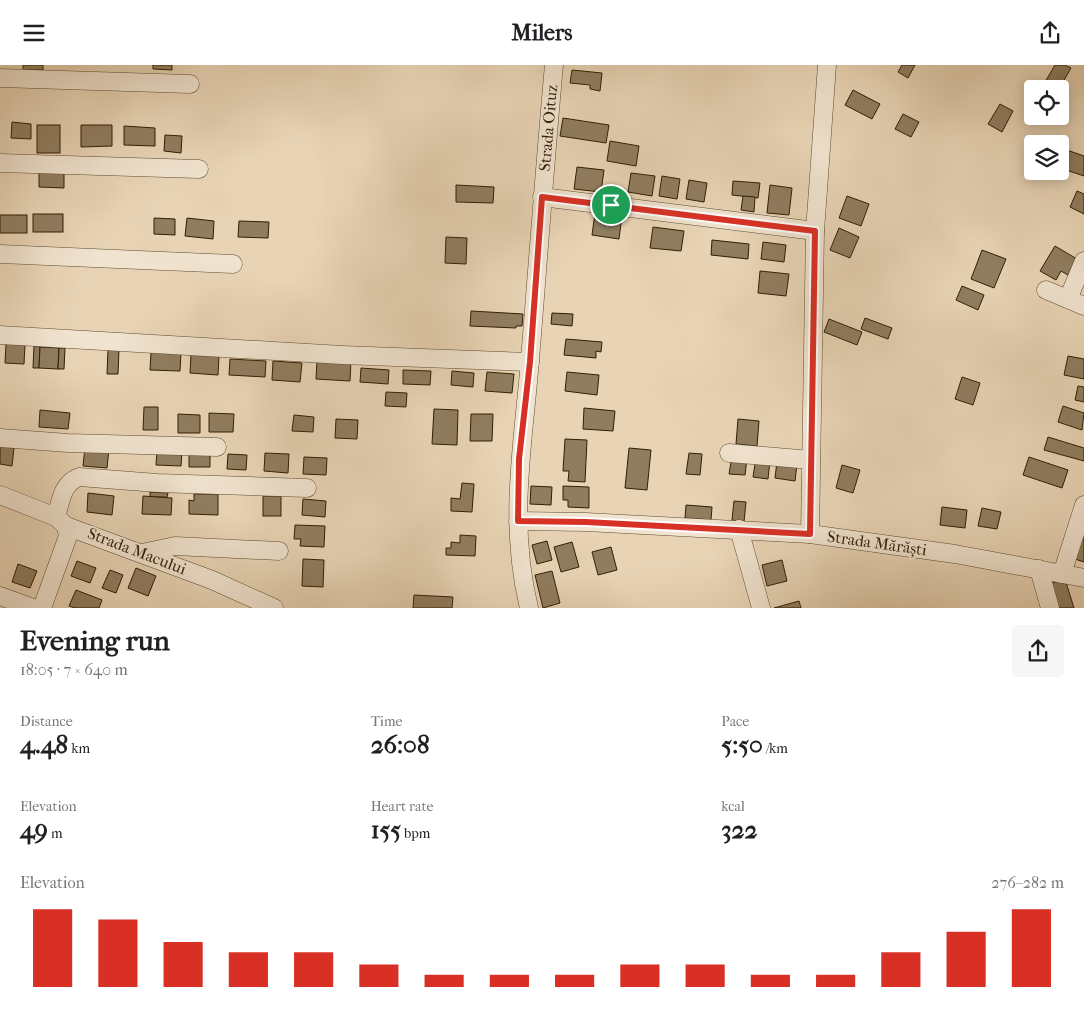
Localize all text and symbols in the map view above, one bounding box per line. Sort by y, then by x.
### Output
icon: menu [20,19,48,47]
icon: share [1036,19,1064,47]
text: Milers [512,20,572,46]
map controls [1024,80,1069,180]
button: locate [1024,80,1069,125]
street label: Strada Oituz [535,84,561,172]
button: layers [1024,135,1069,180]
pin [590,184,632,226]
icon: arrive [597,191,625,219]
street label: Strada Macului [85,524,189,579]
street label: Strada Mărăști [826,527,928,559]
text: Evening run [20,624,170,657]
button: share [1012,625,1064,677]
text: 18:05 · 7 × 640 m [20,660,128,679]
text: Distance [20,713,73,730]
text: Time [371,713,402,730]
text: Pace [721,713,749,730]
text: 4.48 [20,730,68,759]
text: 26:08 [371,730,429,759]
text: 5:50 [721,730,763,759]
text: km [68,740,90,757]
text: /km [763,740,788,757]
text: Elevation [20,798,77,815]
text: Heart rate [371,798,433,815]
text: kcal [721,798,745,815]
text: 49 [20,815,48,844]
text: 155 [371,815,401,844]
text: 322 [721,815,757,844]
text: m [48,825,63,842]
text: bpm [401,825,430,842]
text: Elevation [20,873,85,892]
text: 276–282 m [991,873,1064,892]

